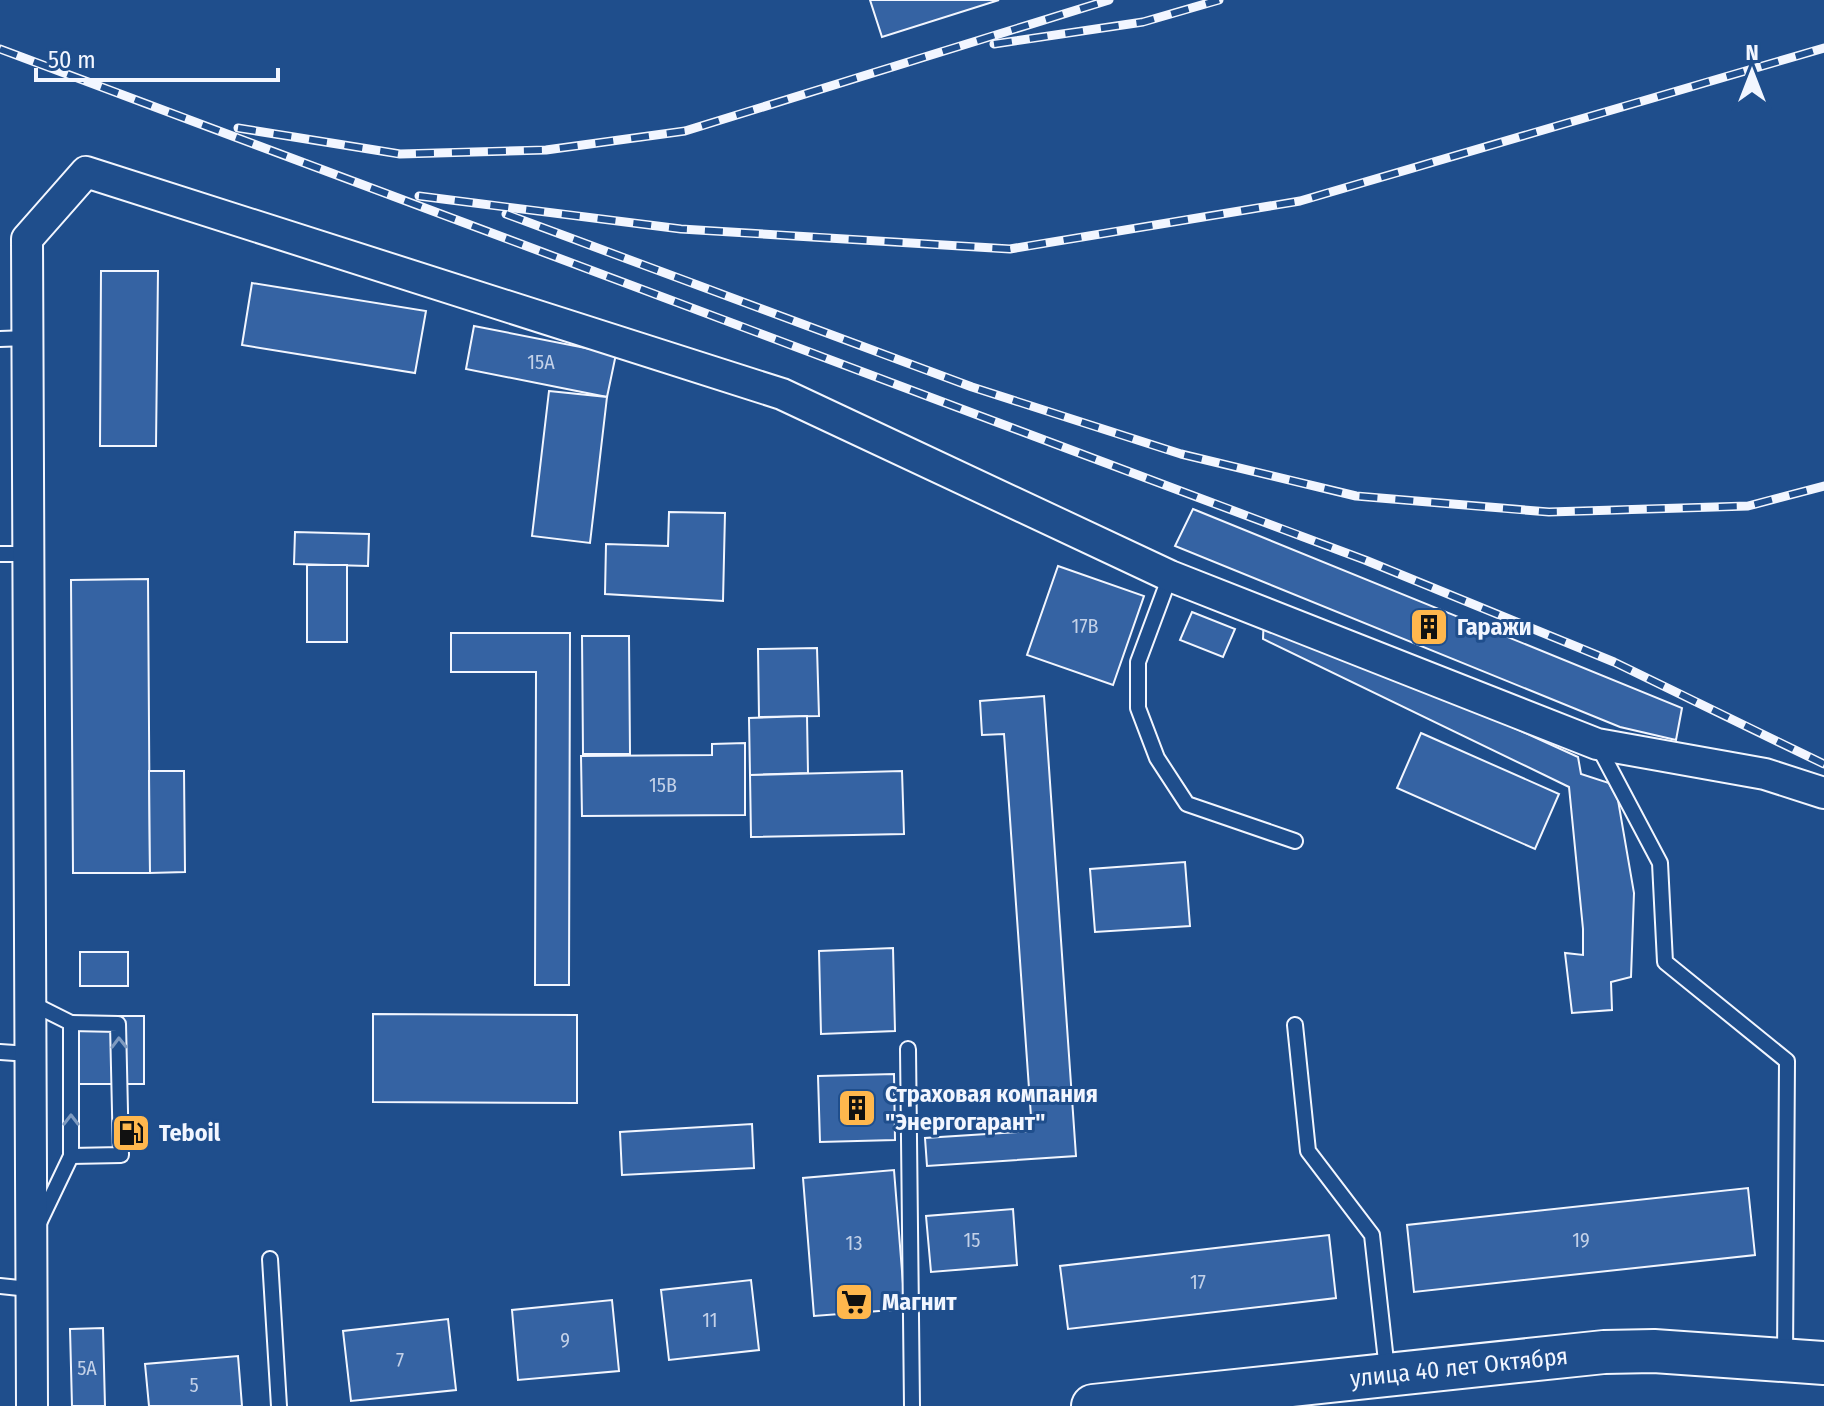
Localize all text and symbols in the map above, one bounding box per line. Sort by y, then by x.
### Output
scale bar [36,32,278,82]
north arrow [1712,32,1792,112]
text: N [1745,39,1759,66]
text: 50 m [48,46,96,74]
house number: 15А [527,350,555,374]
building icon: Гаражи [1408,606,1450,648]
place label: Гаражи [1457,613,1532,641]
house number: 17В [1072,614,1098,638]
house number: 15В [649,773,677,797]
one-way arrow [110,1036,127,1049]
place label: Страховая компания "Энергогарант" [885,1080,1098,1136]
building icon: Страховая компания "Энергогарант" [836,1087,878,1129]
fuel station icon: Teboil [110,1112,152,1154]
one-way arrow [62,1113,80,1126]
place label: Teboil [159,1119,221,1147]
house number: 15 [964,1228,980,1252]
house number: 19 [1572,1228,1590,1252]
house number: 13 [846,1231,862,1255]
house number: 17 [1190,1270,1206,1294]
supermarket icon: Магнит [833,1281,875,1323]
place label: Магнит [882,1288,957,1316]
house number: 11 [702,1308,718,1332]
house number: 9 [560,1328,570,1352]
street label: улица 40 лет Октября [1349,1342,1569,1393]
house number: 7 [396,1348,404,1372]
house number: 5А [77,1356,97,1380]
house number: 5 [189,1373,199,1397]

